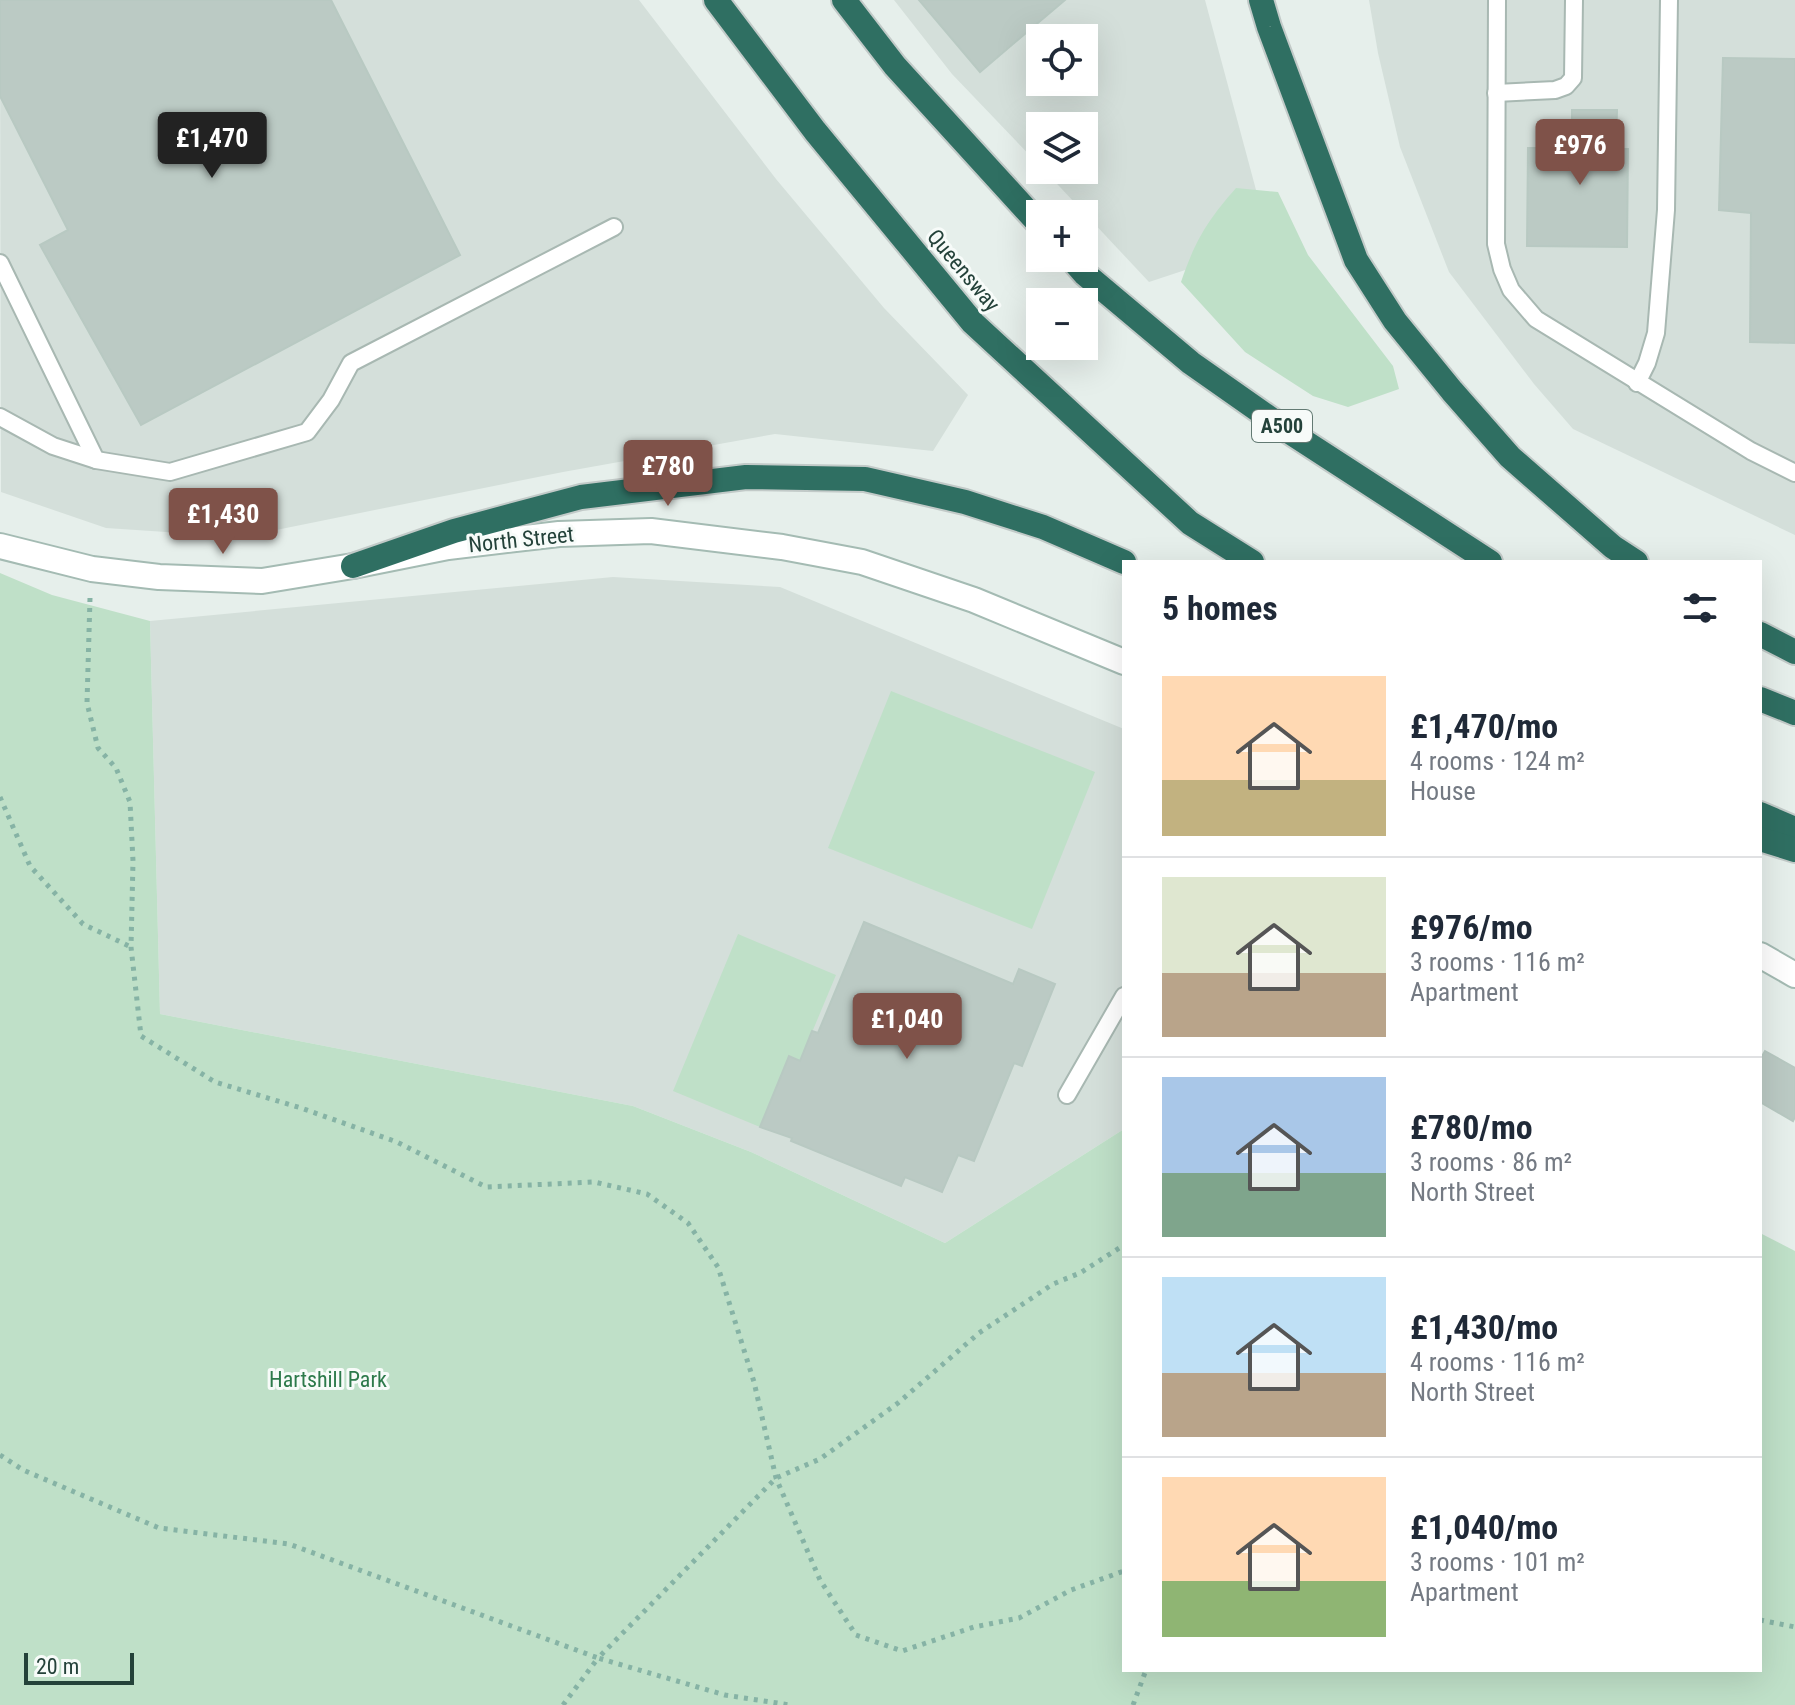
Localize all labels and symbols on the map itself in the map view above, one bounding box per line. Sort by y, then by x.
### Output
pin: £1,470 [147,112,277,180]
pin: £976 [1533,119,1627,187]
street label: Queensway [922,224,1005,316]
road number: A500 [1252,410,1312,442]
pin: £780 [621,440,715,508]
pin: £1,430 [158,488,288,556]
street label: North Street [467,522,575,557]
pin: £1,040 [842,993,972,1061]
park label: Hartshill Park [269,1367,387,1392]
scale bar [24,1649,134,1685]

